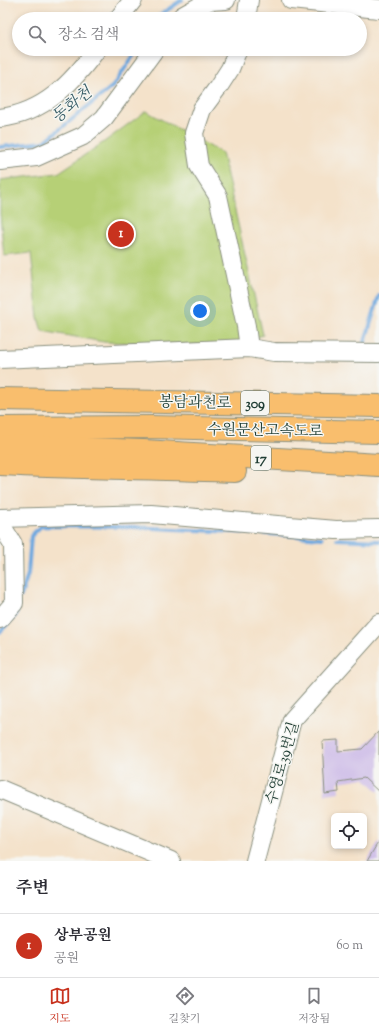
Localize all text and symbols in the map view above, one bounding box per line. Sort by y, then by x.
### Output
search box [12,12,367,56]
icon: search [26,23,48,45]
text: 장소 검색 [58,25,119,46]
water label: 동화천 [47,81,99,129]
pin: 1 [108,219,134,249]
your location [190,301,210,321]
road number: 309 [241,391,269,415]
street label: 봉담과천로 [159,392,232,415]
street label: 수원문산고속도로 [207,420,324,443]
road number: 17 [251,446,271,470]
street label: 수영로39번길 [262,719,305,807]
map controls [331,813,367,849]
button: locate [331,813,367,849]
text: 주변 [16,877,49,901]
text: 상부공원 [54,926,112,947]
text: 1 [27,937,31,955]
text: 60 m [336,937,363,955]
text: 공원 [54,950,79,968]
tab: 지도 [49,985,71,1027]
tab: 길찾기 [169,985,200,1027]
tab: 저장됨 [298,985,330,1027]

